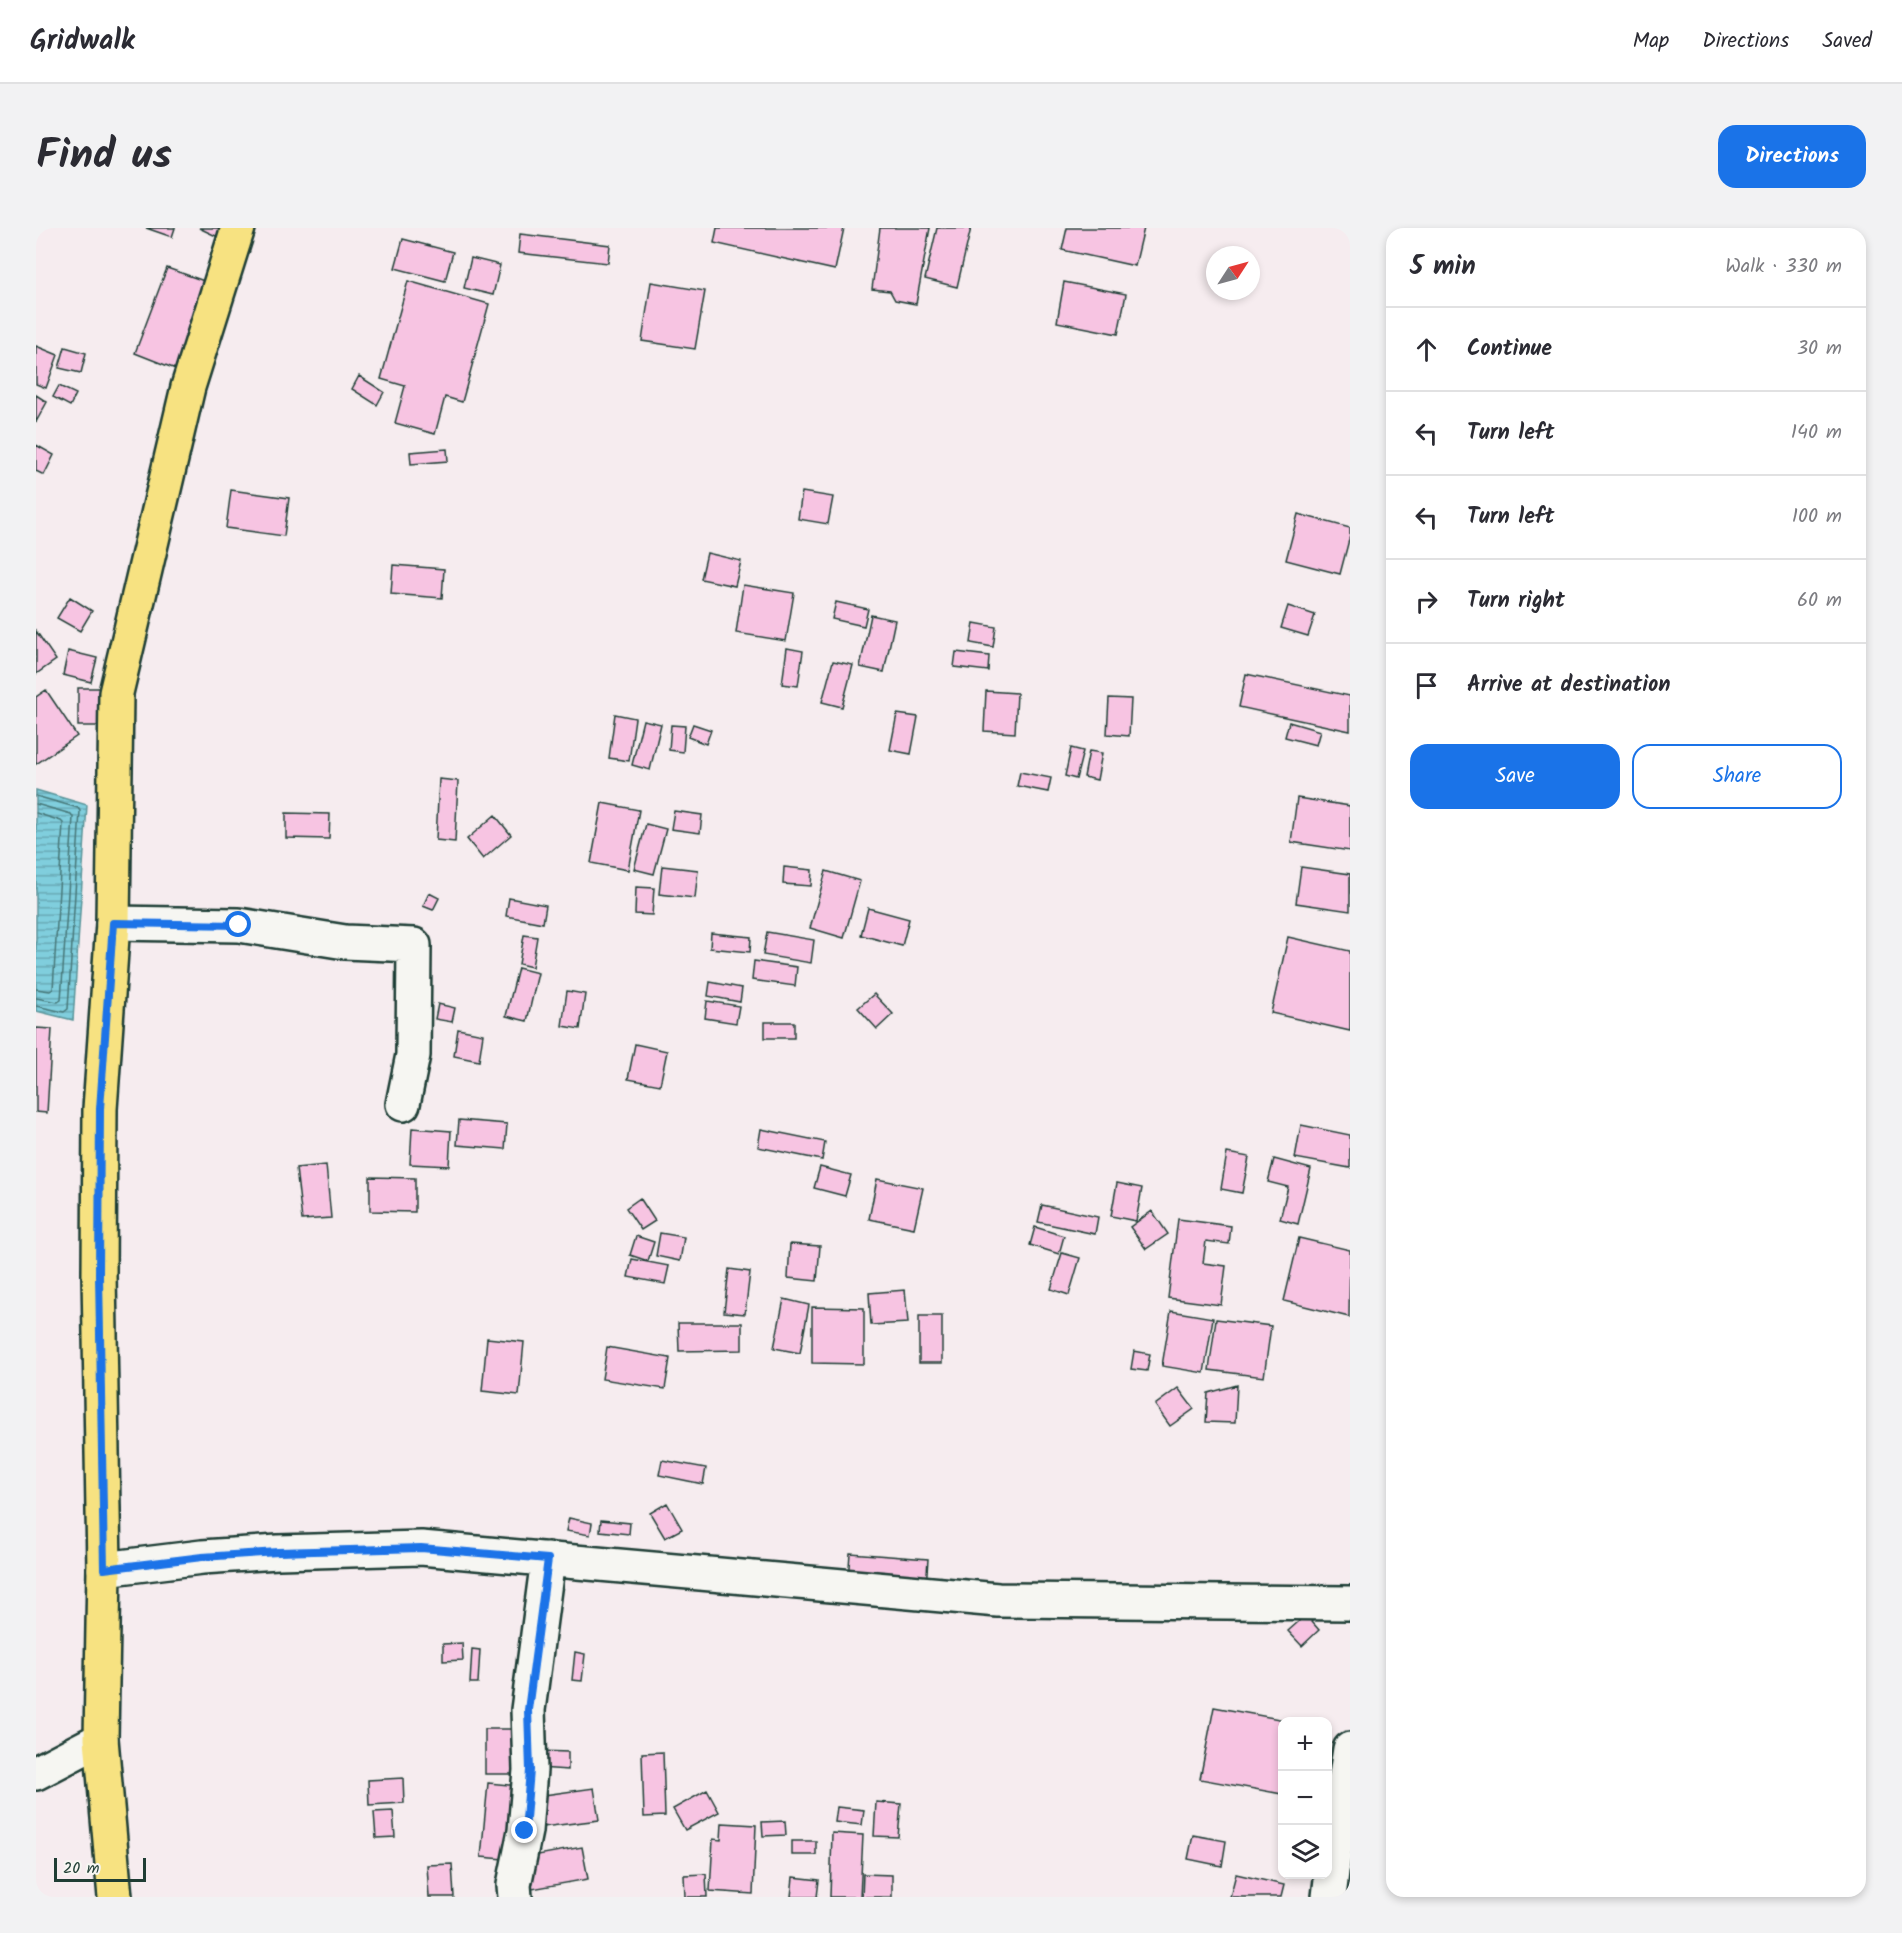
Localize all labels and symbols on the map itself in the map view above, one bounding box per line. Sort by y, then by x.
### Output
north arrow [1206,246,1260,300]
route start [225,911,251,937]
route end [511,1817,537,1843]
scale bar [54,1855,146,1882]

